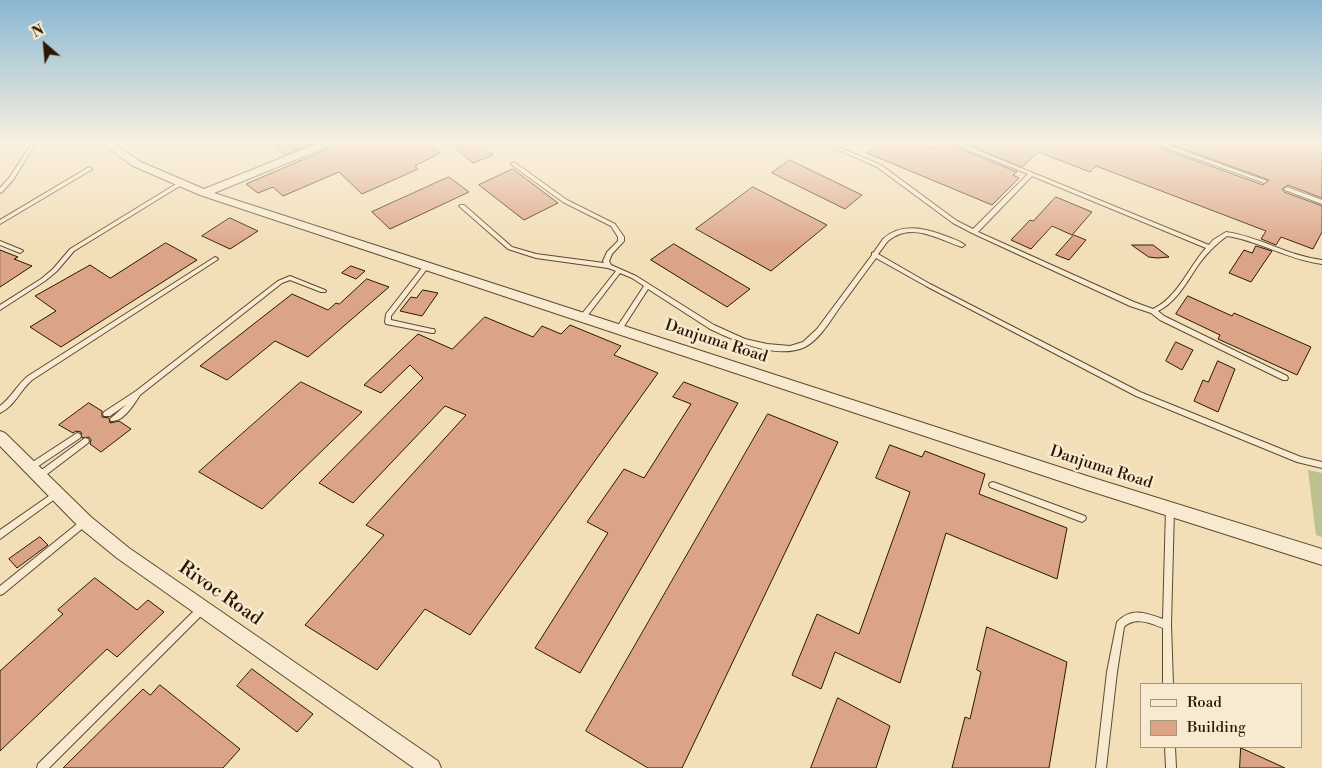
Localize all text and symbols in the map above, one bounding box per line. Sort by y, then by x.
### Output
north arrow [20,20,70,70]
text: N [29,21,47,42]
street label: Danjuma Road [662,316,770,368]
street label: Danjuma Road [1047,442,1155,494]
street label: Rivoc Road [174,557,266,631]
legend [1140,683,1302,748]
text: Road [1187,693,1222,712]
text: Building [1187,718,1246,737]

